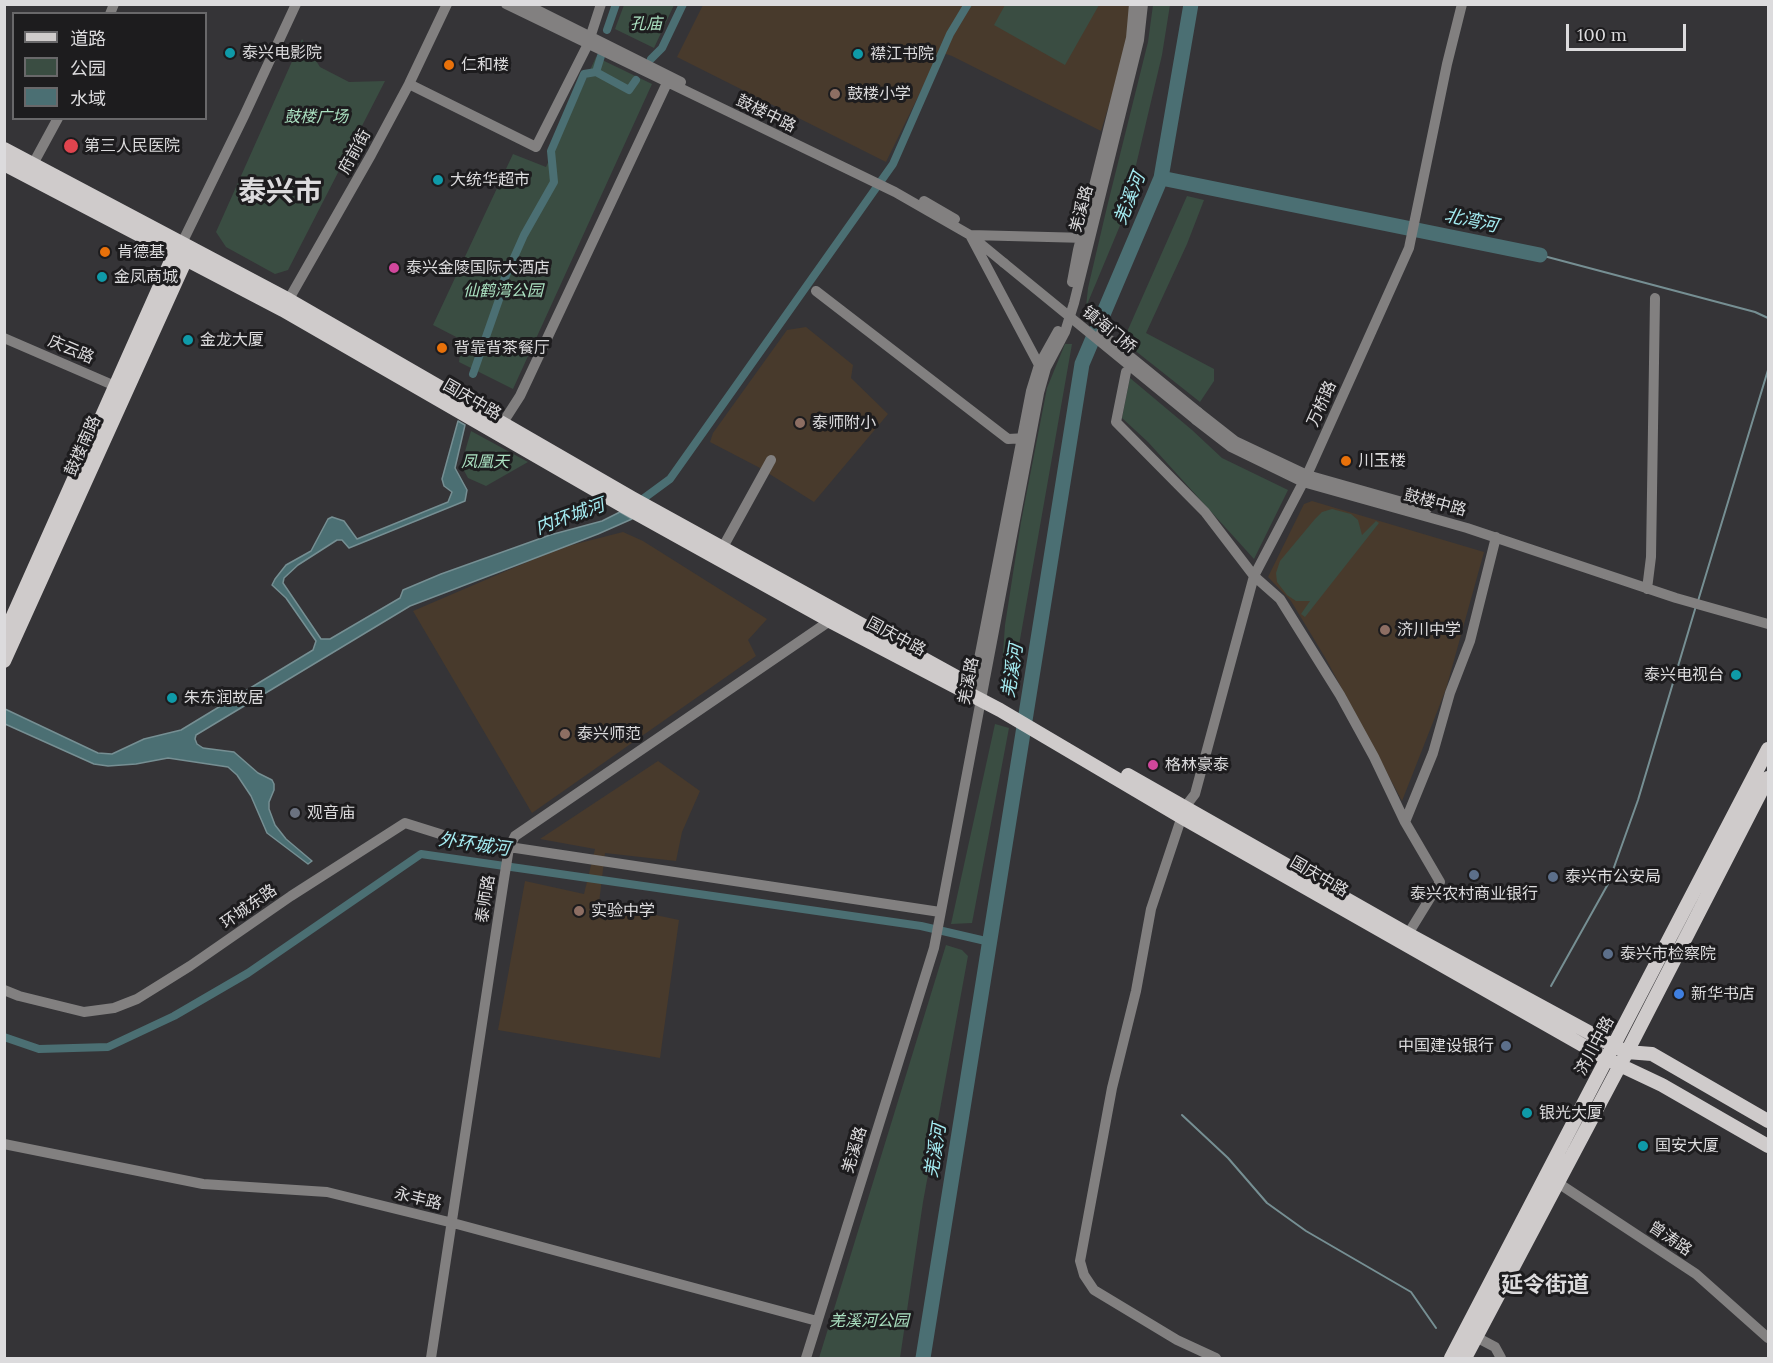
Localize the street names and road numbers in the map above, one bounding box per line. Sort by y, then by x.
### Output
street label: 鼓楼中路 [733,91,799,137]
street label: 府前街 [335,126,375,178]
street label: 羌溪路 [1067,183,1097,235]
street label: 镇海门桥 [1078,302,1140,358]
street label: 庆云路 [45,332,97,368]
street label: 国庆中路 [439,376,505,424]
street label: 万桥路 [1303,378,1341,430]
street label: 鼓楼南路 [61,413,105,479]
street label: 鼓楼中路 [1402,485,1468,521]
street label: 国庆中路 [863,614,929,660]
street label: 羌溪路 [955,656,983,706]
street label: 国庆中路 [1286,853,1352,901]
street label: 泰师路 [473,874,499,924]
street label: 环城东路 [217,881,281,933]
street label: 济川中路 [1572,1013,1618,1079]
street label: 羌溪路 [839,1124,871,1176]
street label: 永丰路 [392,1184,444,1214]
street label: 曾涛路 [1645,1218,1695,1260]

